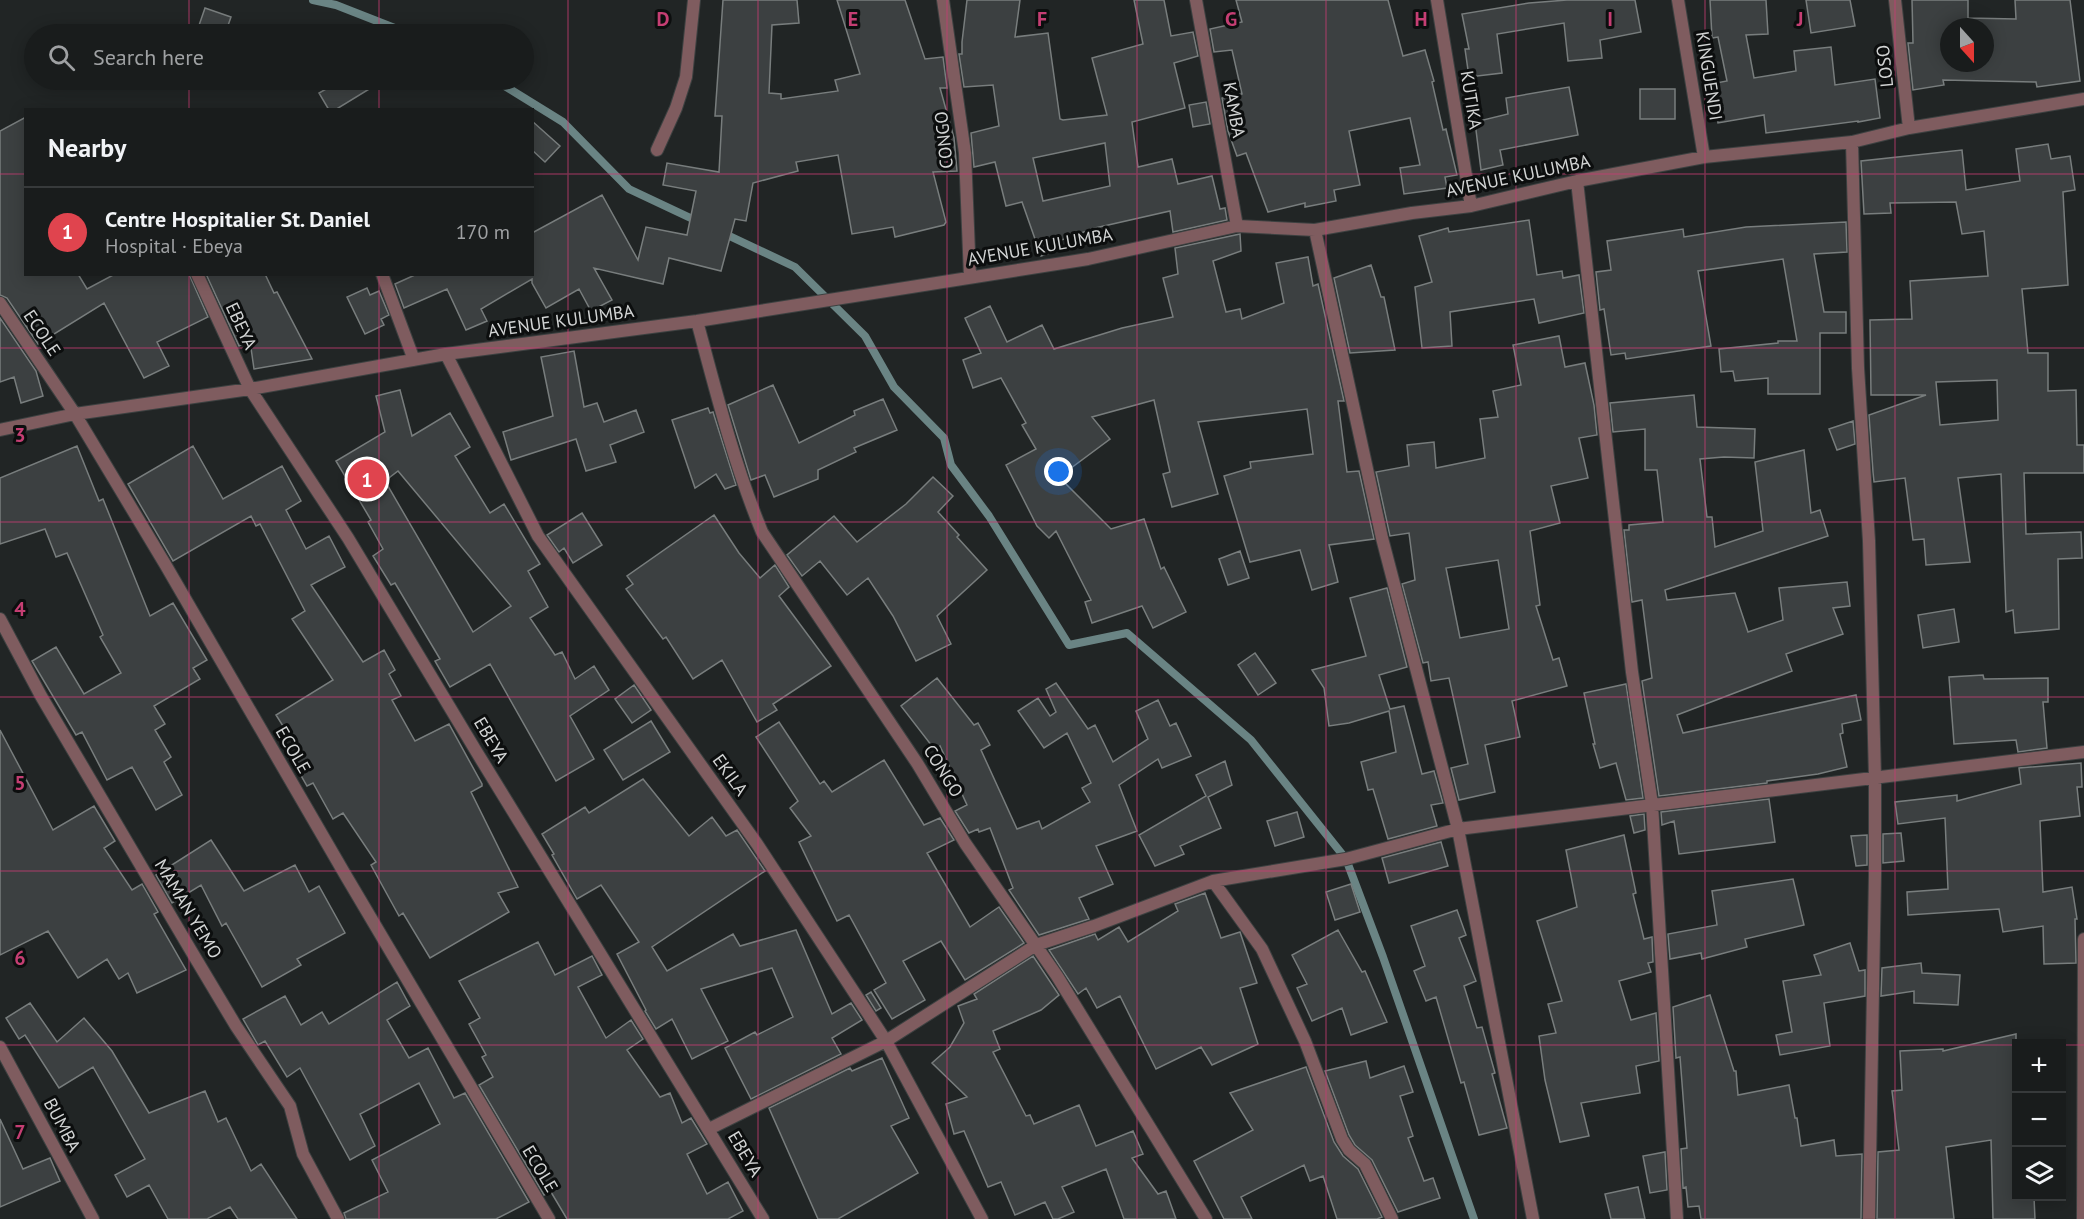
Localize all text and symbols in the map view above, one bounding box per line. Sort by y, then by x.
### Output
text: D [657,6,670,32]
text: E [848,6,858,32]
text: F [1037,6,1047,32]
text: G [1225,6,1237,32]
text: H [1414,6,1428,32]
text: I [1607,6,1613,32]
text: J [1796,6,1803,32]
north arrow [1940,18,1994,72]
search box [24,24,534,90]
street label: KINGUENDI [1691,30,1728,122]
icon: search [45,41,78,74]
text: Search here [93,43,204,71]
street label: LOSO [1871,44,1898,88]
street label: KUTIKA [1456,69,1488,131]
street label: KAMBA [1218,80,1251,140]
street label: CONGO [929,110,958,170]
text: Nearby [48,131,126,164]
street label: AVENUE KULUMBA [1444,149,1593,202]
text: Centre Hospitalier St. Daniel [105,205,370,233]
text: 1 [62,219,73,245]
text: 170 m [456,219,510,245]
street label: AVENUE KULUMBA [966,222,1115,271]
text: Hospital · Ebeya [105,233,243,259]
street label: EBEYA [221,299,262,353]
street label: AVENUE KULUMBA [487,299,636,342]
street label: ECOLE [19,305,66,360]
text: 3 [14,422,26,448]
pin: 1 [348,456,386,502]
your location [1044,457,1073,486]
text: 4 [14,596,26,622]
street label: EBEYA [469,713,514,767]
street label: ECOLE [271,722,316,777]
street label: CONGO [918,740,968,801]
street label: EKILA [708,749,753,800]
text: 5 [14,770,26,796]
street label: MAMAN YEMO [150,855,227,963]
text: 6 [14,945,26,971]
map controls [2012,1039,2066,1201]
button: + [2012,1039,2066,1093]
button: − [2012,1093,2066,1147]
street label: BUMBA [39,1094,86,1156]
text: 7 [14,1119,26,1145]
street label: EBEYA [723,1127,768,1181]
street label: ECOLE [518,1141,563,1196]
button: layers [2012,1147,2066,1201]

